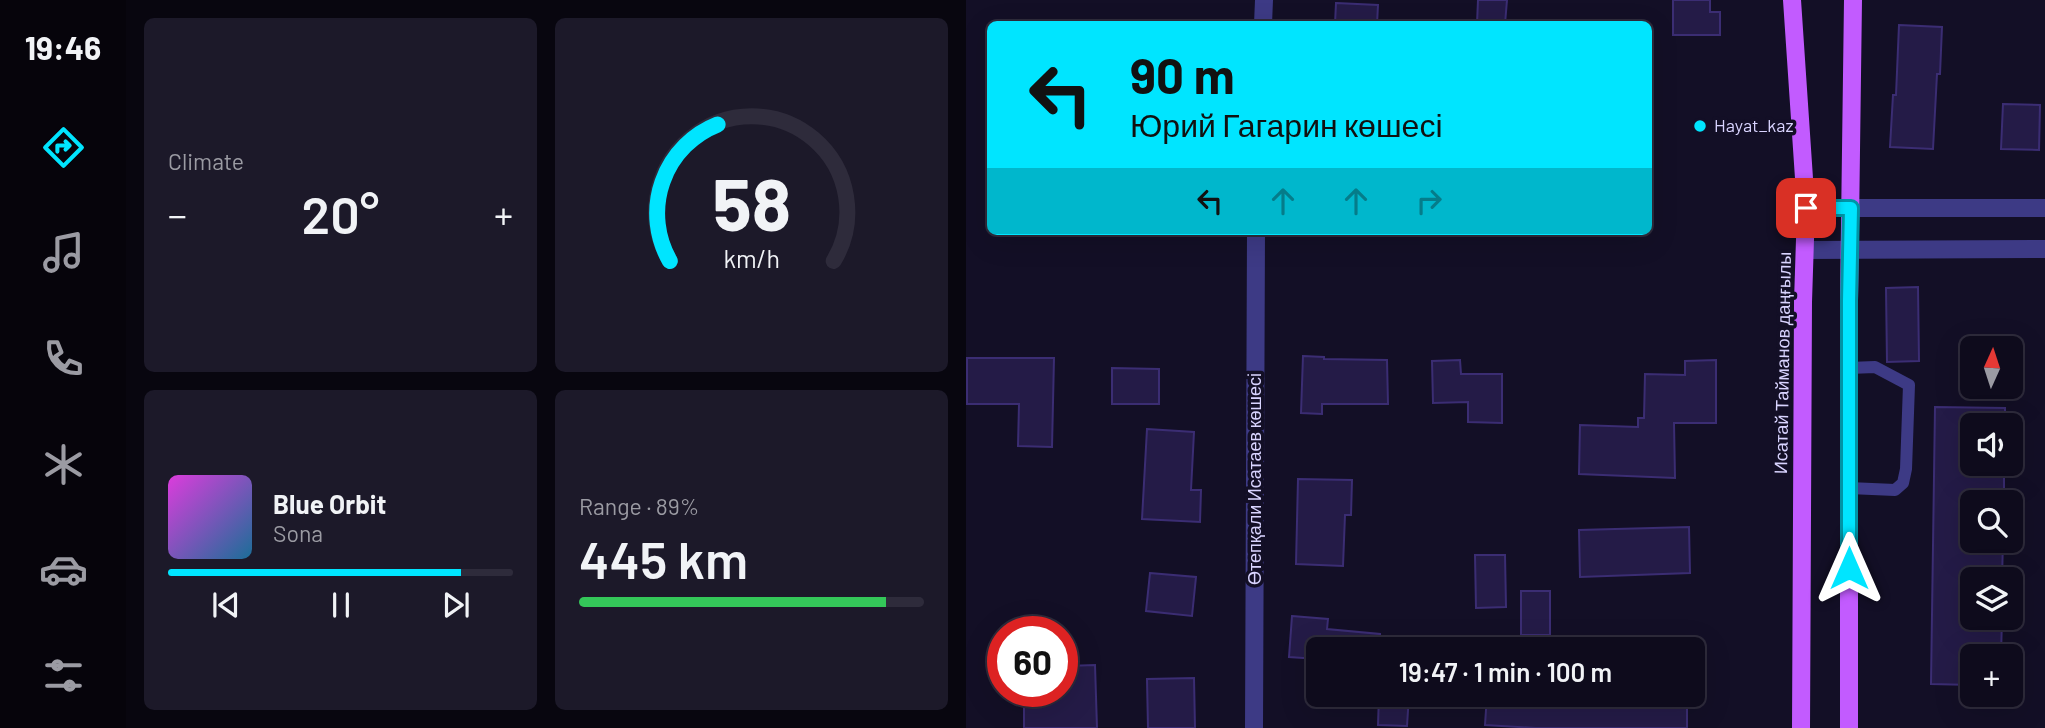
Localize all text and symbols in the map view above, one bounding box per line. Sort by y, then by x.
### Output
text: 19:46 [25,28,101,66]
text: 90 m [1130,45,1235,104]
icon: left [1015,49,1106,140]
text: Юрий Гагарин көшесі [1130,105,1443,143]
place label: Hayat_kaz [1714,114,1793,136]
marker: Hayat_kaz [1692,118,1708,134]
icon: directions [39,123,88,172]
text: Climate [168,147,244,175]
text: 58 [712,158,791,246]
pin [1776,178,1836,238]
text: 20° [302,182,379,244]
icon: left [1191,182,1229,220]
icon: ahead [1264,182,1302,220]
icon: ahead [1337,182,1375,220]
icon: right [1410,182,1448,220]
icon: arrive [1787,189,1825,227]
text: − [168,191,187,237]
text: + [494,191,513,237]
icon: music [39,228,88,277]
text: km/h [723,243,780,273]
street label: Исатай Тайманов даңғылы [1769,252,1795,474]
icon: phone [39,334,88,383]
north arrow [1960,336,2023,399]
map controls [1960,336,2023,707]
street label: Өтепқали Исатаев көшесі [1243,373,1265,585]
button: sound [1960,413,2023,476]
icon: climate [39,440,88,489]
text: Blue Orbit [273,488,386,519]
button: search [1960,490,2023,553]
text: Range · 89% [579,492,699,520]
text: Sona [273,519,323,547]
text: 445 km [579,527,748,589]
position arrow [1812,531,1886,605]
icon: car [39,545,88,594]
button: layers [1960,567,2023,630]
icon: previous [207,586,245,624]
icon: pause [322,586,360,624]
icon: next [437,586,475,624]
speed limit sign: 60 [987,616,1078,707]
button: + [1960,644,2023,707]
icon: filters [39,651,88,700]
text: 19:47 · 1 min · 100 m [1399,656,1612,687]

